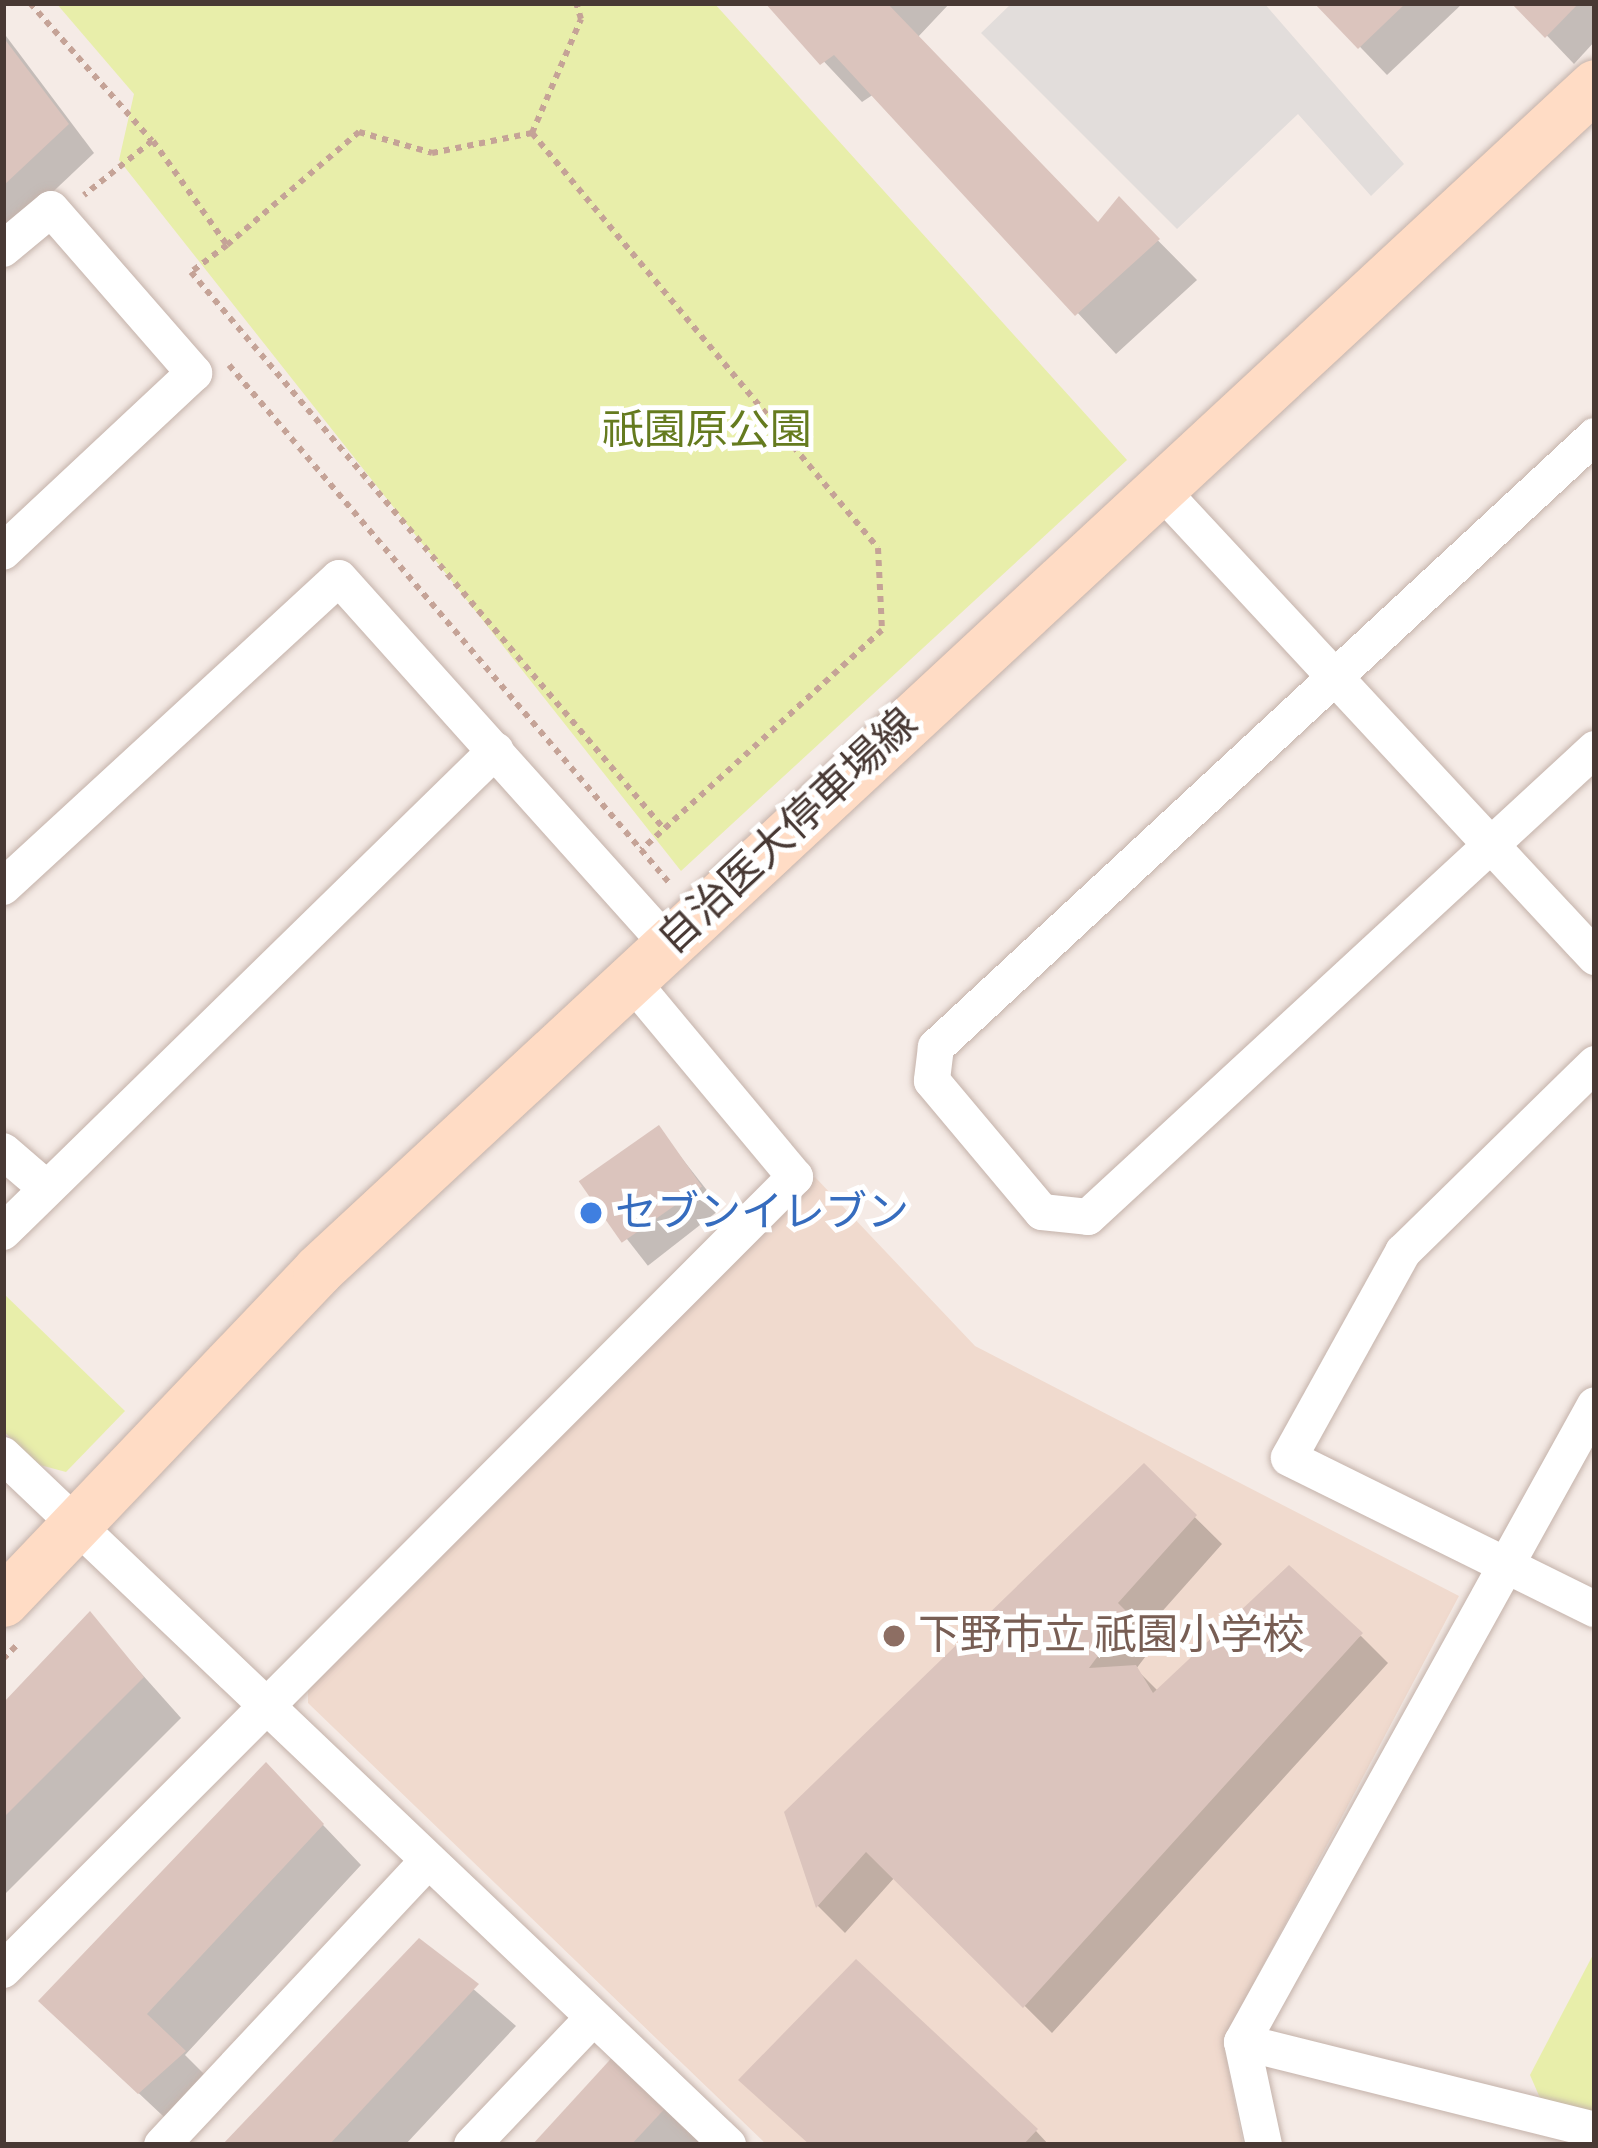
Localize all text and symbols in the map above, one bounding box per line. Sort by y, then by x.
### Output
park label: 祇園原公園 [602,406,812,456]
street label: 自治医大停車場線 [648,699,928,965]
place label: セブンイレブン [615,1188,909,1238]
marker: セブンイレブン [578,1200,604,1226]
place label: 下野市立 祇園小学校 [918,1611,1304,1661]
marker: 下野市立 祇園小学校 [881,1623,907,1649]

